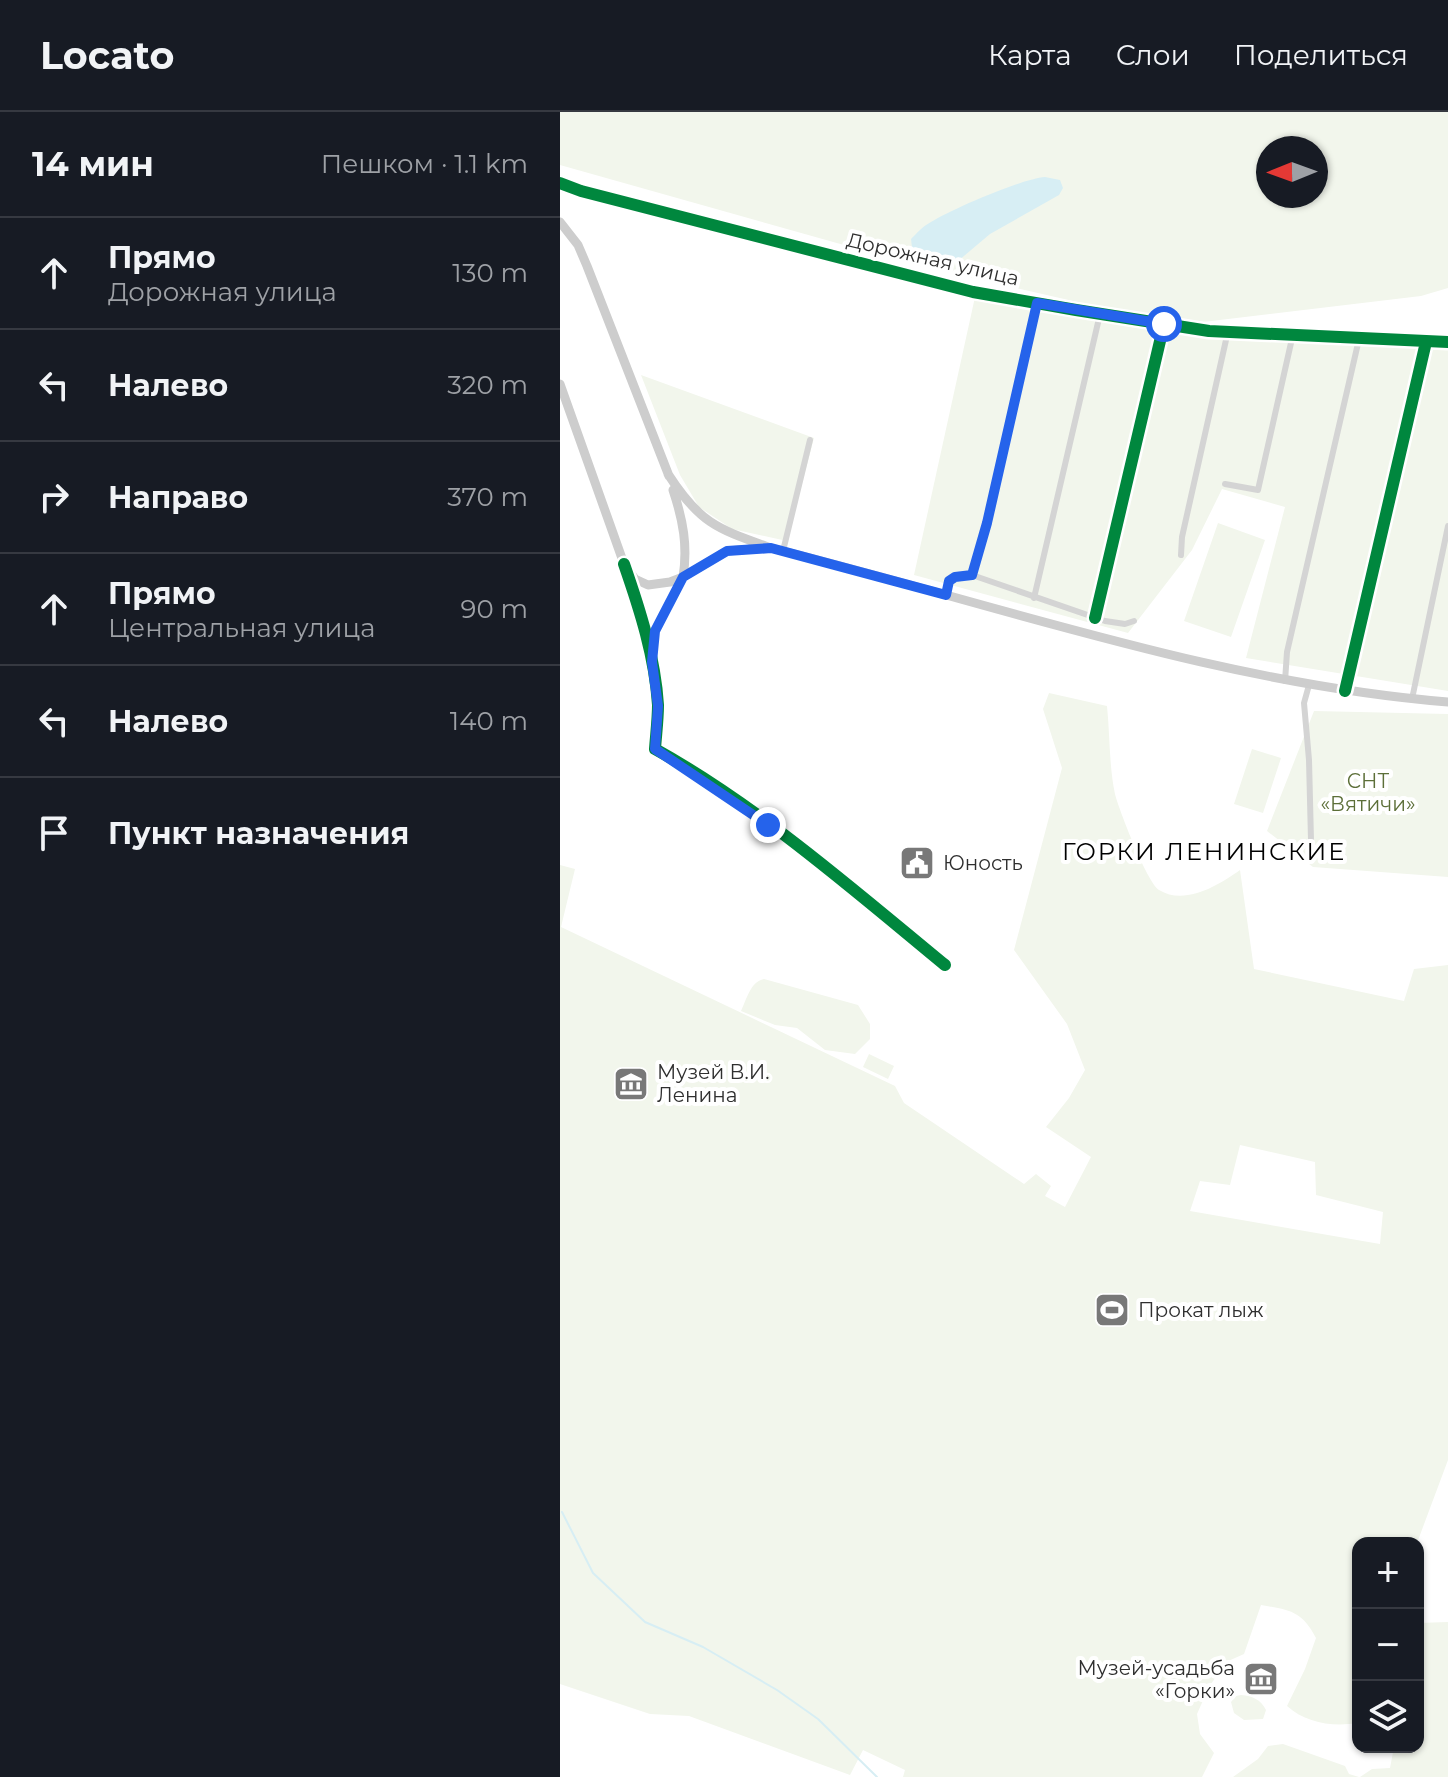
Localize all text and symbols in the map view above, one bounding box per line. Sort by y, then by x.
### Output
text: Locato [40,32,174,79]
text: Карта [988,38,1072,72]
text: Слои [1116,38,1190,72]
text: Поделиться [1234,38,1408,72]
north arrow [1256,136,1328,208]
text: 14 мин [32,143,154,185]
text: Пешком · 1.1 km [321,148,528,180]
street label: Дорожная улица [845,228,1021,290]
text: Прямо [108,239,216,276]
icon: ahead [32,251,76,295]
text: 130 m [452,257,528,289]
text: Дорожная улица [108,276,337,308]
route start [1146,306,1182,342]
icon: left [32,363,76,407]
text: Налево [108,367,228,404]
text: 320 m [447,369,528,401]
icon: right [32,475,76,519]
text: Направо [108,479,248,516]
text: 370 m [447,481,528,513]
text: Прямо [108,575,216,612]
icon: ahead [32,587,76,631]
text: 90 m [461,593,528,625]
text: Центральная улица [108,612,375,644]
icon: left [32,699,76,743]
text: Налево [108,703,228,740]
text: 140 m [450,705,528,737]
park label: СНТ «Вятичи» [1320,769,1416,816]
route end [750,807,786,843]
icon: arrive [32,811,76,855]
text: Пункт назначения [108,815,409,852]
district label: ГОРКИ ЛЕНИНСКИЕ [1062,837,1346,866]
public building icon: Юность [898,844,936,882]
place label: Юность [943,851,1023,875]
place label: Музей В.И. Ленина [657,1060,769,1107]
museum icon: Музей В.И. Ленина [612,1065,650,1103]
sports icon: Прокат лыж [1093,1291,1131,1329]
place label: Прокат лыж [1138,1298,1264,1322]
map controls [1352,1537,1424,1753]
button: + [1352,1537,1424,1609]
button: − [1352,1609,1424,1681]
place label: Музей-усадьба «Горки» [1078,1656,1235,1703]
museum icon: Музей-усадьба «Горки» [1242,1660,1280,1698]
button: layers [1352,1681,1424,1753]

